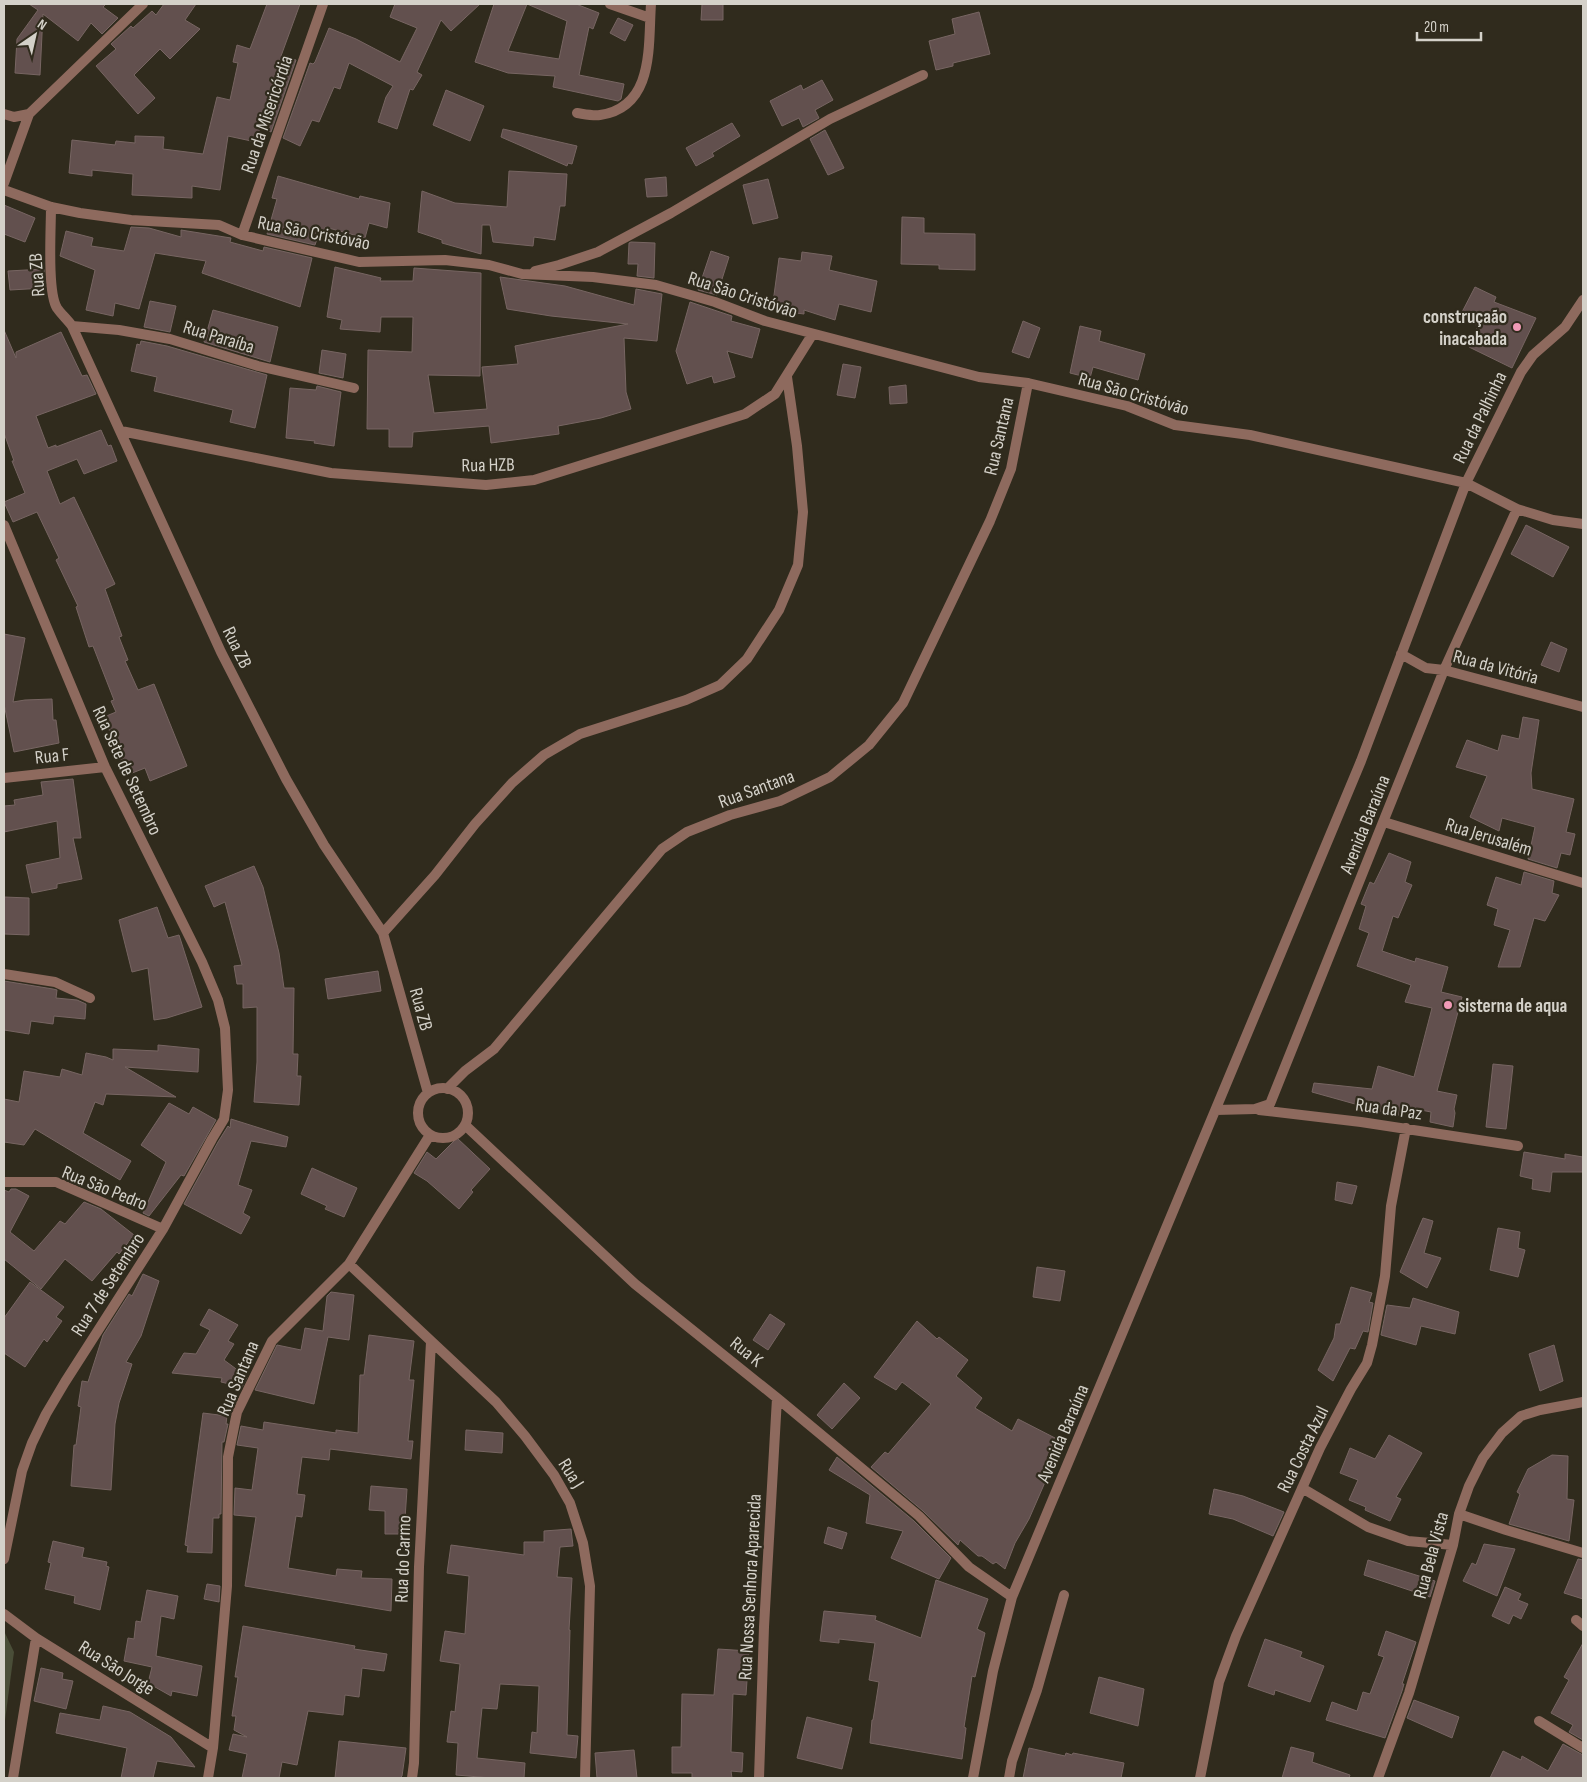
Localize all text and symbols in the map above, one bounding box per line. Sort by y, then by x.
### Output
north arrow [10,10,60,60]
scale bar [1417,10,1481,42]
text: N [34,15,50,34]
text: 20 m [1424,18,1449,37]
street label: Rua da Misericórdia [237,53,298,176]
street label: Rua São Cristóvão [256,211,372,256]
street label: Rua ZB [25,252,50,297]
street label: Rua São Cristóvão [685,267,800,324]
place label: construçaão inacabada [1423,306,1507,351]
street label: Rua Paraíba [180,316,257,359]
marker: construçaão inacabada [1511,321,1523,333]
street label: Rua São Cristóvão [1076,368,1192,421]
street label: Rua da Palhinha [1448,368,1512,467]
street label: Rua Santana [979,395,1020,478]
street label: Rua HZB [461,454,515,477]
street label: Rua ZB [217,623,257,672]
street label: Rua da Vitória [1451,645,1541,690]
street label: Rua Sete de Setembro [87,702,167,839]
street label: Rua F [34,743,71,770]
street label: Rua Santana [715,765,798,814]
street label: Avenida Baraúna [1335,772,1396,878]
street label: Rua Jerusalém [1442,813,1535,862]
street label: Rua ZB [404,985,437,1033]
place label: sisterna de aqua [1458,995,1567,1018]
marker: sisterna de aqua [1442,999,1454,1011]
street label: Rua da Paz [1354,1093,1424,1126]
street label: Rua São Pedro [58,1161,150,1216]
street label: Rua 7 de Setembro [66,1229,150,1341]
street label: Rua K [725,1332,767,1373]
street label: Rua Santana [212,1338,264,1420]
street label: Avenida Baraúna [1032,1381,1094,1487]
street label: Rua Costa Azul [1273,1403,1334,1497]
street label: Rua J [553,1455,589,1493]
street label: Rua Nossa Senhora Aparecida [734,1493,767,1681]
street label: Rua Bela Vista [1409,1509,1454,1601]
street label: Rua do Carmo [390,1515,417,1603]
street label: Rua São Jorge [74,1636,158,1701]

